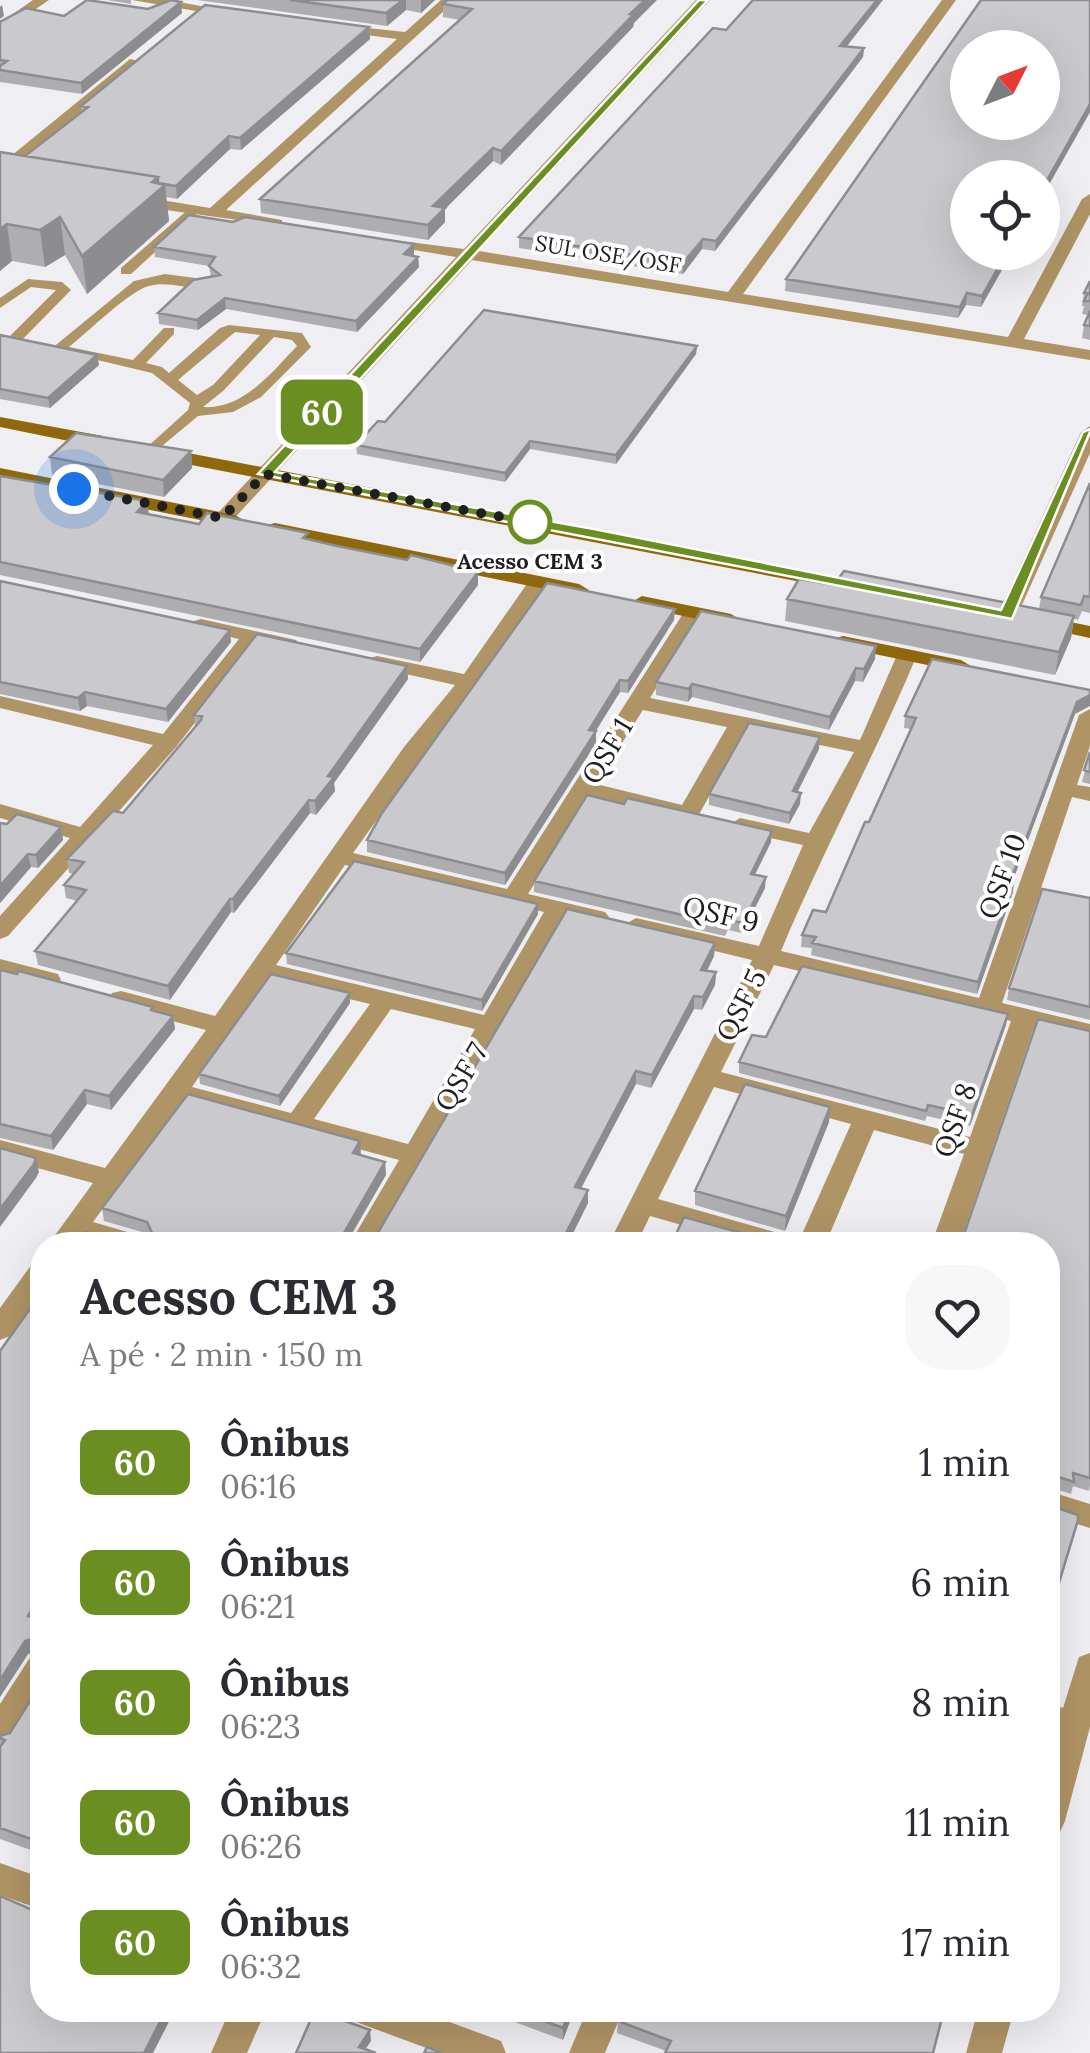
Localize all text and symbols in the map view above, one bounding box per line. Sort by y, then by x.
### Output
north arrow [950,30,1060,140]
map controls [950,30,1060,270]
button: locate [950,160,1060,270]
street label: SUL OSE/OSF [533,229,683,279]
line badge: 60 [277,380,367,444]
text: 60 [301,390,343,435]
your location [49,464,99,514]
marker: Acesso CEM 3 [509,501,551,543]
place label: Acesso CEM 3 [457,547,603,575]
street label: QSF 1 [573,711,641,791]
street label: QSF 10 [970,828,1034,924]
street label: QSF 9 [679,888,763,940]
street label: QSF 5 [708,963,774,1047]
street label: QSF 7 [427,1036,495,1118]
street label: QSF 8 [926,1078,984,1162]
button: heart [905,1265,1010,1370]
text: Acesso CEM 3 [80,1266,398,1327]
text: A pé · 2 min · 150 m [80,1334,363,1375]
text: Ônibus [220,1418,350,1466]
text: 1 min [918,1438,1010,1486]
text: 60 [114,1440,156,1485]
text: 06:16 [220,1466,297,1507]
text: Ônibus [220,1538,350,1586]
text: 6 min [910,1558,1010,1606]
text: 60 [114,1560,156,1605]
text: 06:21 [220,1586,295,1627]
text: Ônibus [220,1658,350,1706]
text: 8 min [911,1678,1010,1726]
text: 60 [114,1680,156,1725]
text: 06:23 [220,1706,301,1747]
text: Ônibus [220,1778,350,1826]
text: 11 min [905,1798,1010,1846]
text: 60 [114,1800,156,1845]
text: 06:26 [220,1826,302,1867]
text: Ônibus [220,1898,350,1946]
text: 17 min [901,1918,1010,1966]
text: 60 [114,1920,156,1965]
text: 06:32 [220,1946,301,1987]

